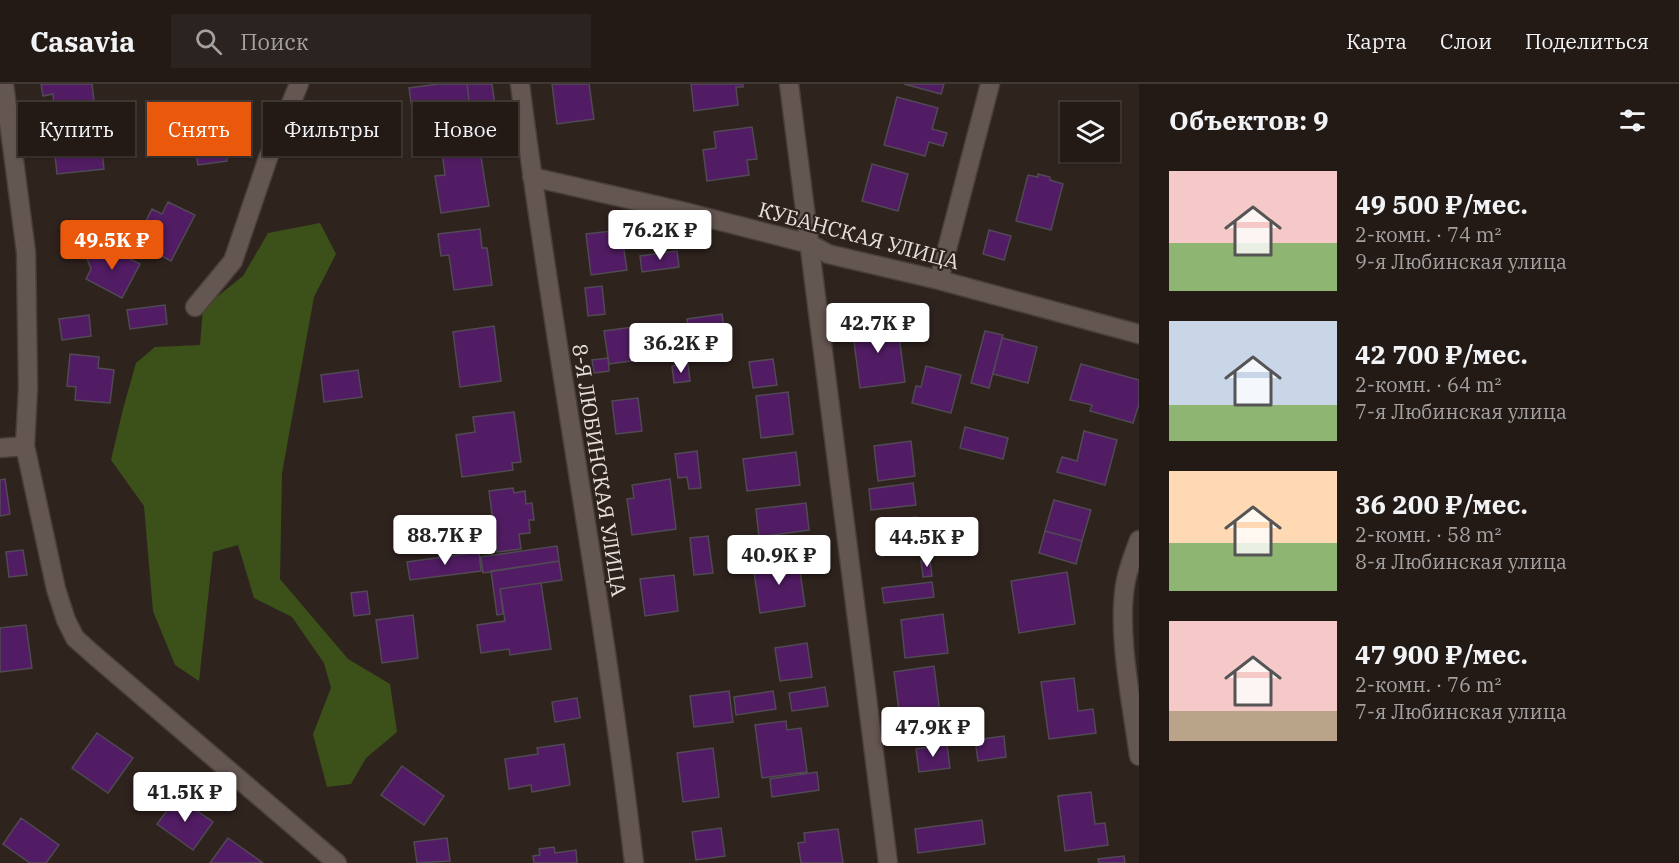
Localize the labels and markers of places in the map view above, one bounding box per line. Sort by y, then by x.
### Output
pin: 76.2K ₽ [605,210,715,261]
pin: 49.5K ₽ [57,220,167,271]
pin: 42.7K ₽ [823,303,933,354]
pin: 36.2K ₽ [626,323,736,374]
pin: 88.7K ₽ [390,515,500,566]
pin: 44.5K ₽ [872,517,982,568]
pin: 40.9K ₽ [724,535,834,586]
pin: 47.9K ₽ [878,707,988,758]
pin: 41.5K ₽ [130,772,240,823]

